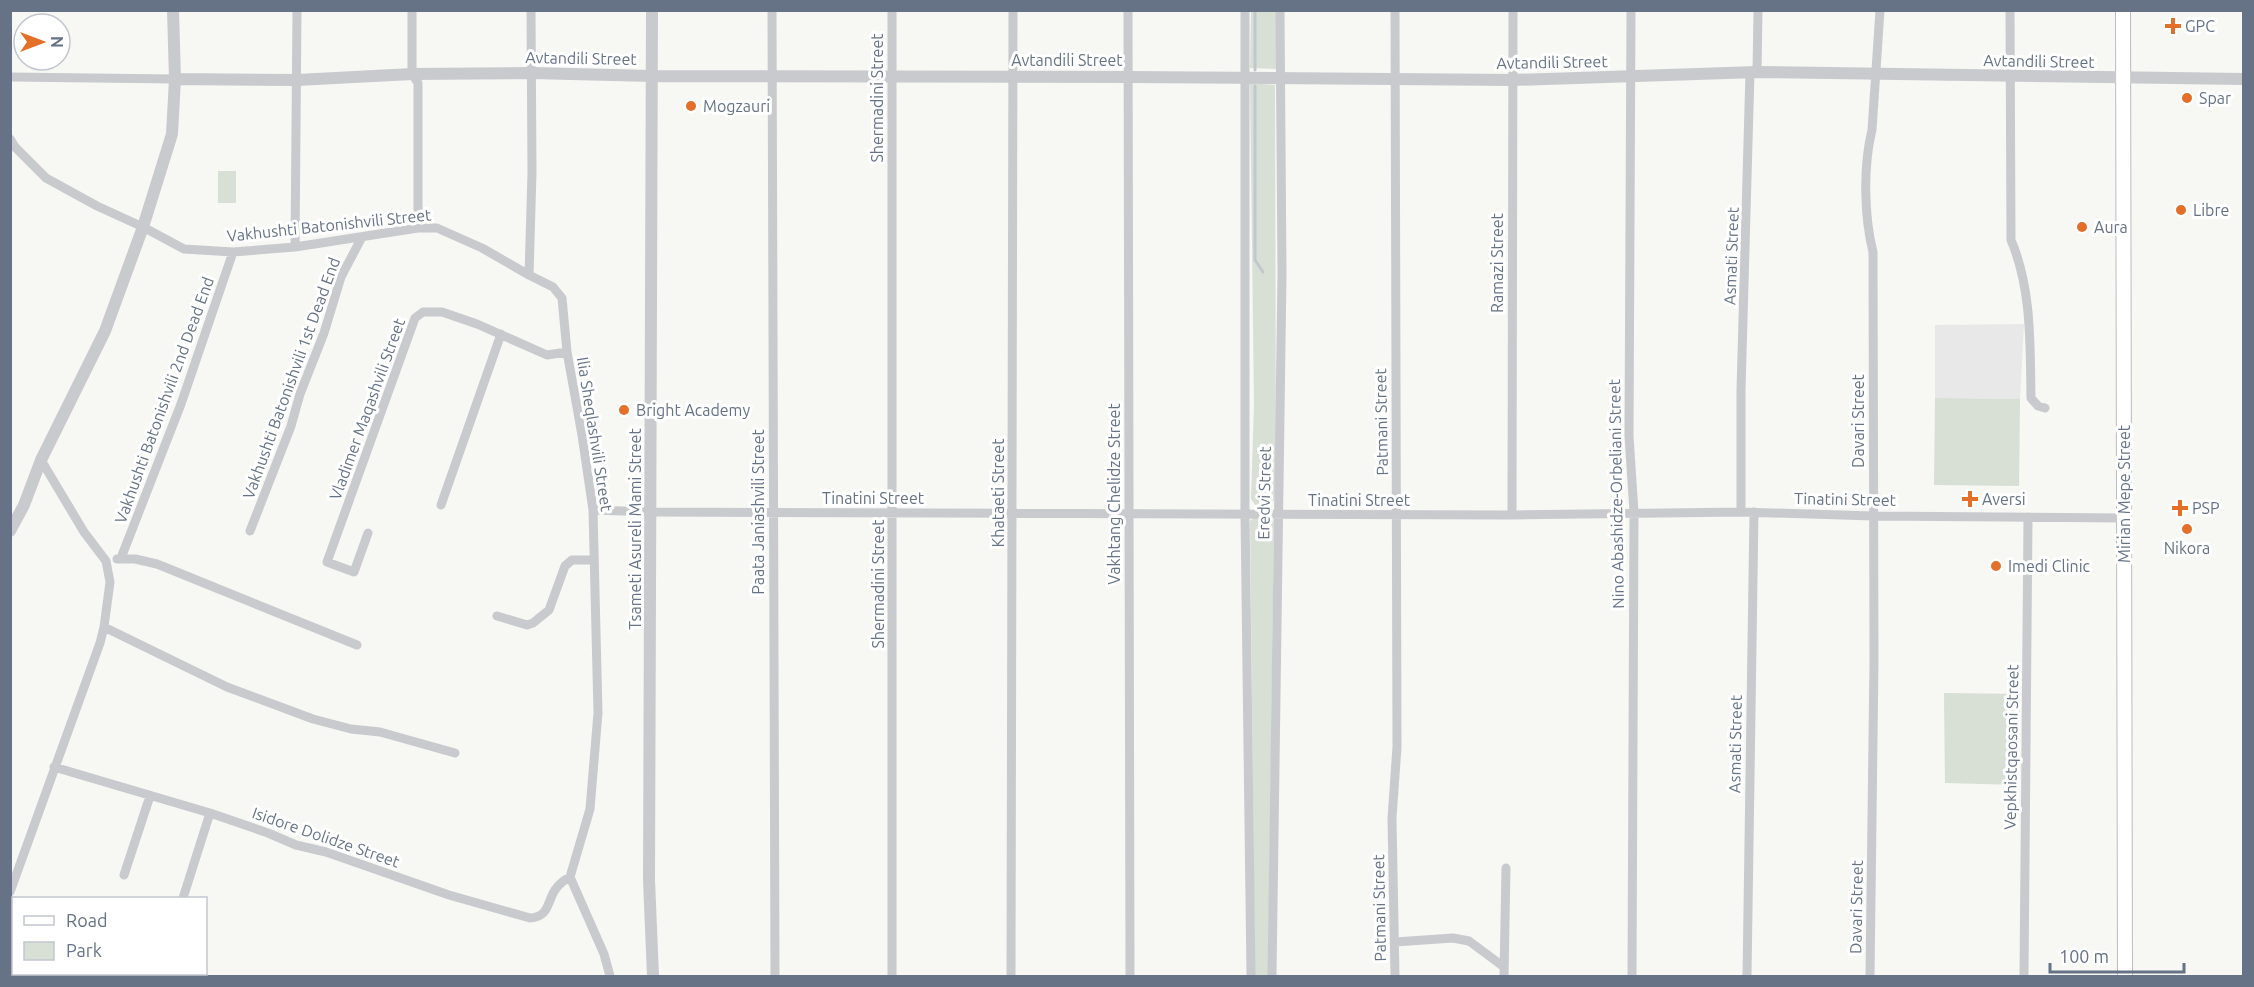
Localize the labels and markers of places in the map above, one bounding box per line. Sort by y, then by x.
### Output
place label: GPC [2185,17,2215,35]
marker: GPC [2166,19,2180,33]
place label: Spar [2199,89,2231,107]
marker: Spar [2180,91,2194,105]
place label: Mogzauri [703,97,770,115]
marker: Mogzauri [684,99,698,113]
place label: Libre [2193,201,2229,219]
marker: Libre [2174,203,2188,217]
place label: Aura [2094,218,2128,236]
marker: Aura [2075,220,2089,234]
place label: Bright Academy [636,401,750,419]
marker: Bright Academy [617,403,631,417]
place label: Aversi [1982,490,2026,508]
marker: Aversi [1963,492,1977,506]
place label: PSP [2192,499,2220,517]
marker: PSP [2173,501,2187,515]
marker: Nikora [2180,522,2194,536]
place label: Nikora [2164,539,2210,557]
place label: Imedi Clinic [2008,557,2091,575]
marker: Imedi Clinic [1989,559,2003,573]

